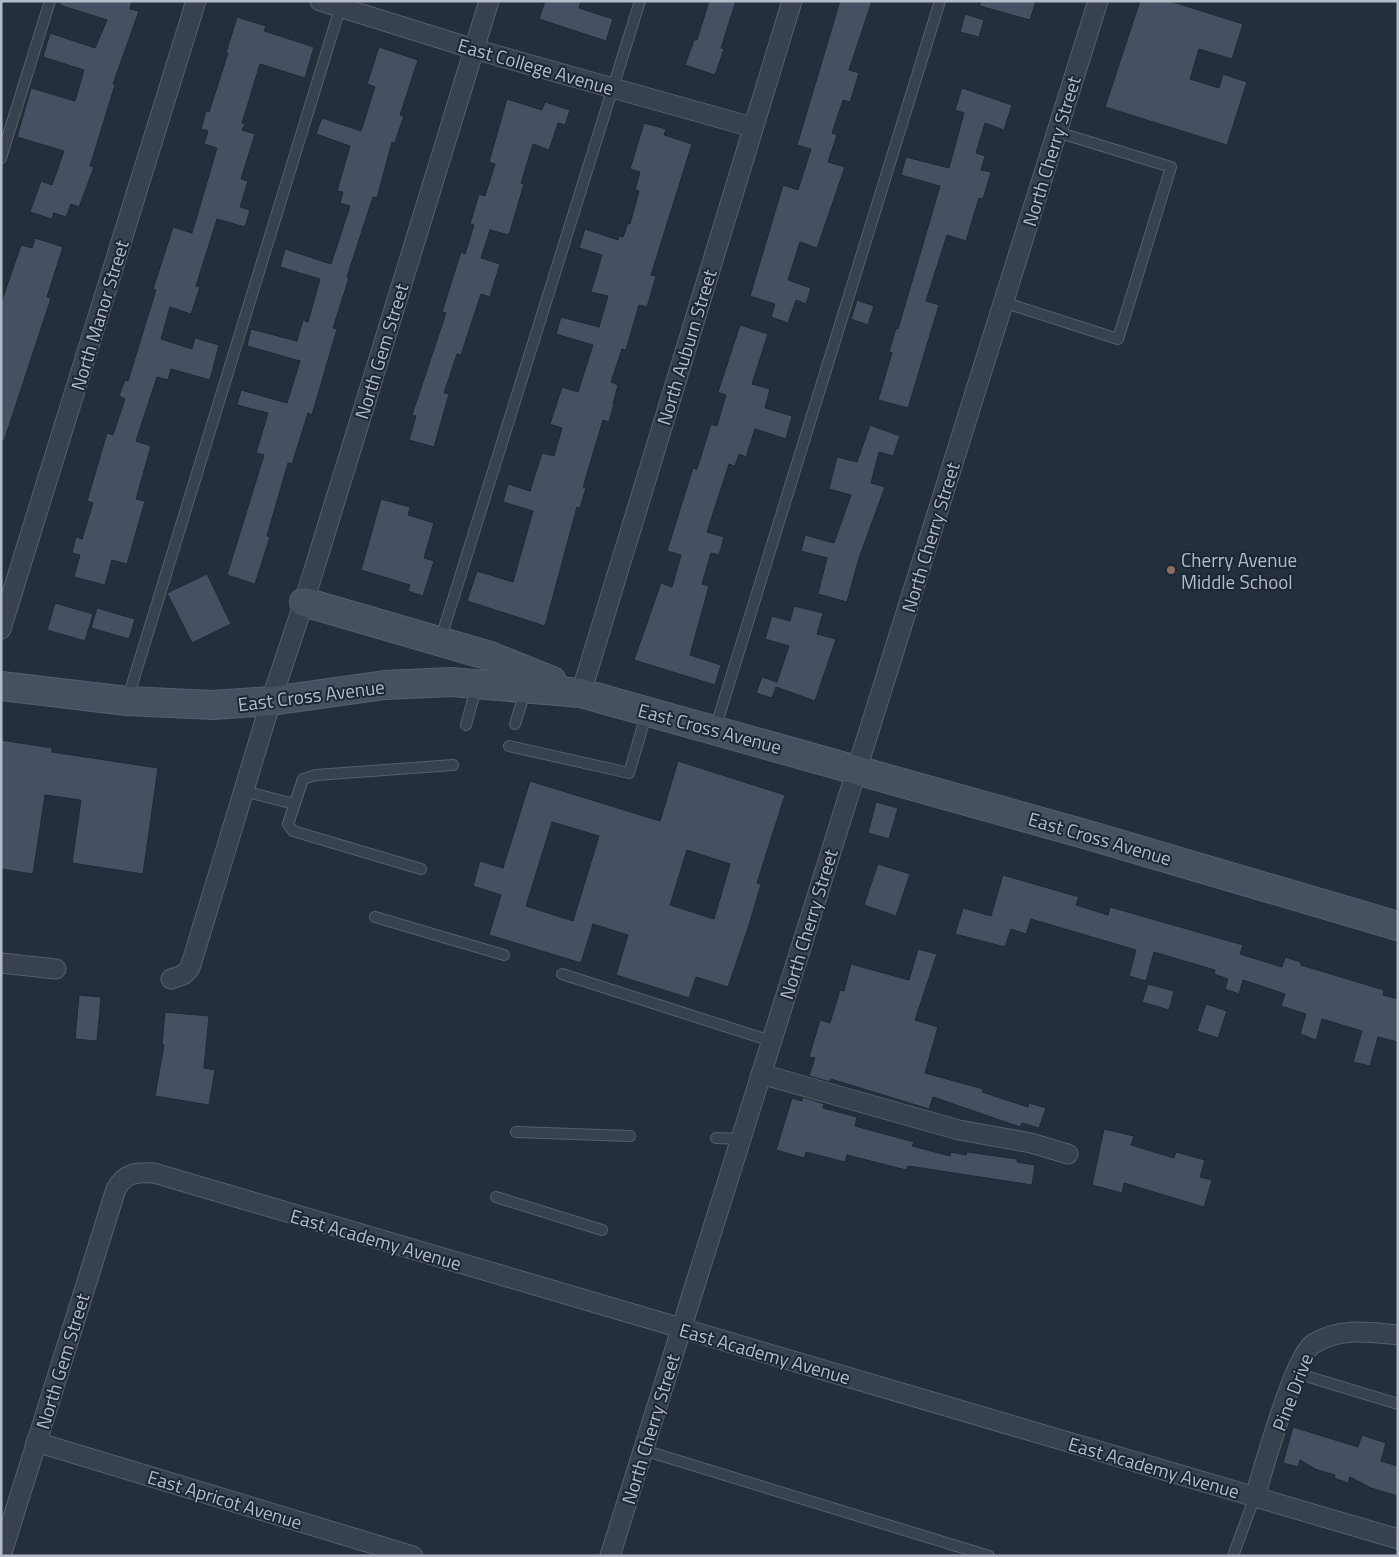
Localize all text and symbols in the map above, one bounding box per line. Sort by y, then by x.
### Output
street label: East College Avenue [455,30,617,102]
street label: North Cherry Street [1014,72,1088,230]
street label: North Manor Street [62,236,136,394]
street label: North Auburn Street [648,265,724,429]
street label: North Gem Street [347,279,416,423]
street label: North Cherry Street [893,458,967,616]
place label: Cherry Avenue Middle School [1181,545,1297,596]
marker: Cherry Avenue Middle School [1165,564,1177,576]
street label: East Cross Avenue [236,672,386,718]
street label: East Cross Avenue [635,695,785,761]
street label: East Cross Avenue [1025,804,1175,872]
street label: North Cherry Street [771,845,845,1003]
street label: East Academy Avenue [287,1201,465,1277]
street label: North Gem Street [28,1289,97,1433]
street label: East Academy Avenue [676,1315,854,1391]
street label: Pine Drive [1264,1349,1320,1435]
street label: North Cherry Street [613,1350,687,1508]
street label: East Academy Avenue [1065,1429,1243,1505]
street label: East Apricot Avenue [144,1462,306,1536]

